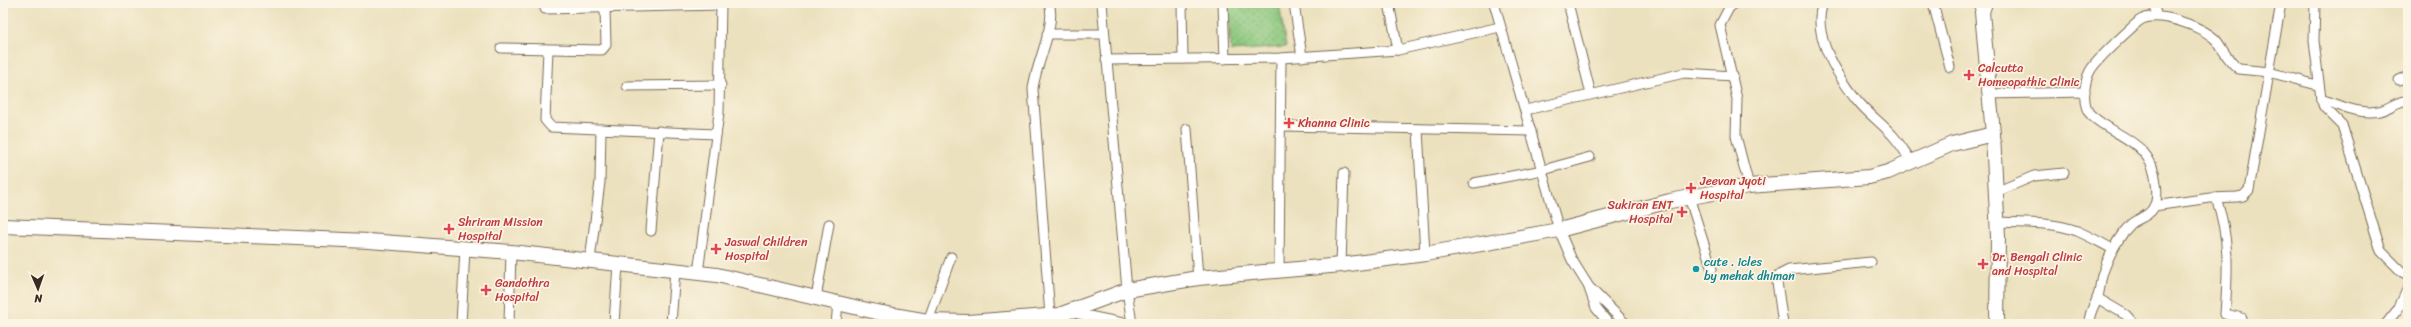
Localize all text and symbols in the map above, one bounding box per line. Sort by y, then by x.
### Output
place label: Calcutta Homeopathic Clinic [1978,57,2080,93]
marker: Calcutta Homeopathic Clinic [1963,69,1975,81]
place label: Khanna Clinic [1298,112,1370,134]
marker: Khanna Clinic [1283,117,1295,129]
place label: Jeevan Jyoti Hospital [1699,170,1766,206]
marker: Jeevan Jyoti Hospital [1685,182,1697,194]
place label: Sukiran ENT Hospital [1607,194,1674,230]
marker: Sukiran ENT Hospital [1676,206,1688,218]
place label: Shriram Mission Hospital [458,211,543,247]
marker: Shriram Mission Hospital [443,223,455,235]
place label: Jaswal Children Hospital [724,231,808,267]
marker: Jaswal Children Hospital [710,243,722,255]
place label: Dr. Bengali Clinic and Hospital [1992,246,2082,282]
place label: cute . icles by mehak dhiman [1704,251,1795,287]
marker: Dr. Bengali Clinic and Hospital [1977,258,1989,270]
marker: cute . icles by mehak dhiman [1691,264,1701,274]
north arrow [18,269,58,309]
place label: Gandothra Hospital [495,272,549,308]
marker: Gandothra Hospital [480,284,492,296]
text: N [34,289,43,308]

